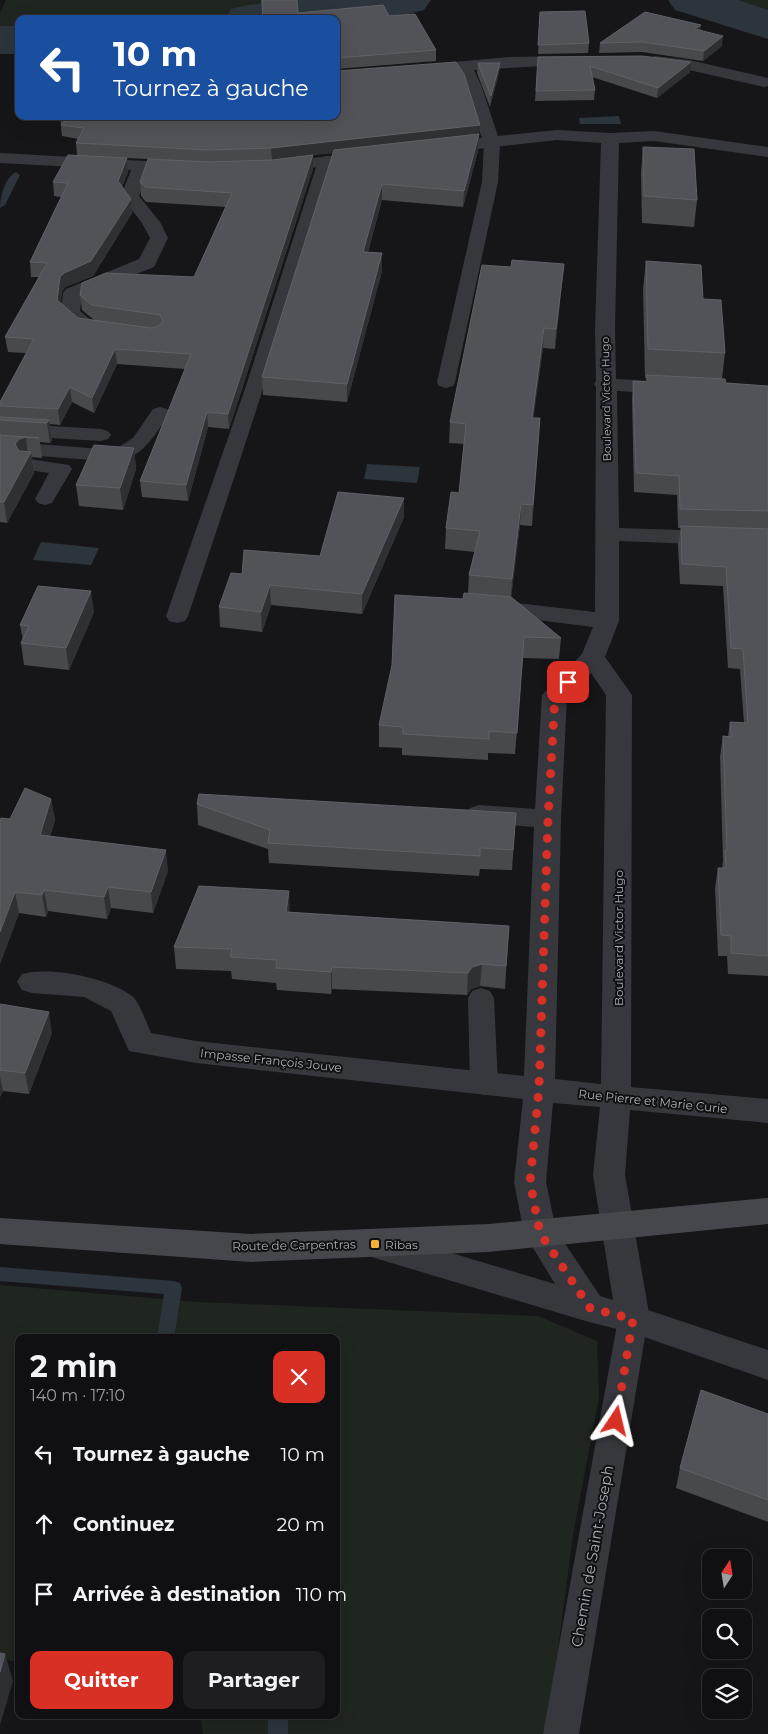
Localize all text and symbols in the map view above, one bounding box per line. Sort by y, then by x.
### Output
text: 10 m [113,32,197,75]
icon: left [30,35,95,100]
text: Tournez à gauche [113,75,309,102]
street label: Boulevard Victor Hugo [598,336,614,462]
pin [547,661,589,703]
icon: arrive [554,668,582,696]
street label: Boulevard Victor Hugo [611,870,626,1006]
street label: Impasse François Jouve [200,1045,342,1075]
street label: Rue Pierre et Marie Curie [578,1086,728,1116]
street label: Route de Carpentras [232,1236,356,1254]
place label: Ribas [385,1237,418,1252]
marker: Ribas [369,1238,381,1250]
text: 2 min [30,1348,117,1385]
button: close [273,1351,325,1403]
text: 140 m · 17:10 [30,1386,125,1405]
position arrow [589,1394,641,1446]
icon: left [30,1440,58,1468]
text: Tournez à gauche [73,1443,250,1466]
text: 10 m [280,1443,325,1466]
street label: Chemin de Saint-Joseph [567,1464,617,1648]
icon: ahead [30,1510,58,1538]
text: Continuez [73,1513,174,1536]
text: 20 m [277,1513,325,1536]
north arrow [702,1549,752,1599]
map controls [702,1549,752,1719]
icon: arrive [30,1580,58,1608]
text: Arrivée à destination [73,1583,281,1606]
text: 110 m [296,1583,347,1606]
button: search [702,1609,752,1659]
button: Quitter [30,1651,173,1709]
button: Partager [183,1651,325,1709]
button: layers [702,1669,752,1719]

